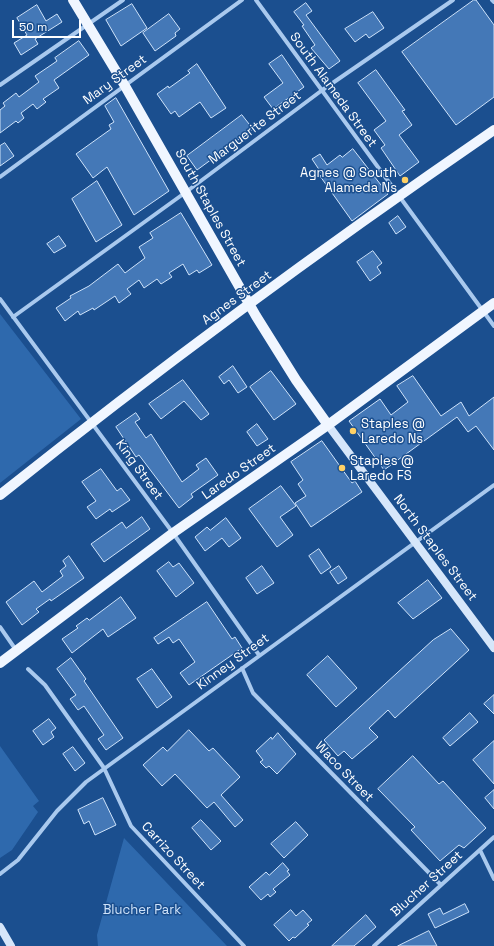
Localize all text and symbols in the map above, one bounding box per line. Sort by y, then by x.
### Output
scale bar [14,12,83,38]
text: 50 m [19,19,47,35]
street label: South Alameda Street [286,30,380,150]
street label: Mary Street [80,52,150,108]
street label: Marguerite Street [206,88,304,168]
street label: South Staples Street [171,147,249,269]
place label: Agnes @ South Alameda Ns [300,165,397,196]
marker: Agnes @ South Alameda Ns [400,175,410,185]
street label: Agnes Street [199,268,275,328]
place label: Staples @ Laredo Ns [361,416,425,447]
marker: Staples @ Laredo Ns [348,426,358,436]
street label: King Street [112,437,166,503]
street label: Laredo Street [199,441,279,503]
place label: Staples @ Laredo FS [350,453,414,484]
marker: Staples @ Laredo FS [337,463,347,473]
street label: North Staples Street [390,492,480,604]
street label: Kinney Street [194,630,272,694]
street label: Waco Street [311,739,377,805]
street label: Carrizo Street [138,819,208,893]
street label: Blucher Street [388,848,466,920]
park label: Blucher Park [103,902,181,918]

